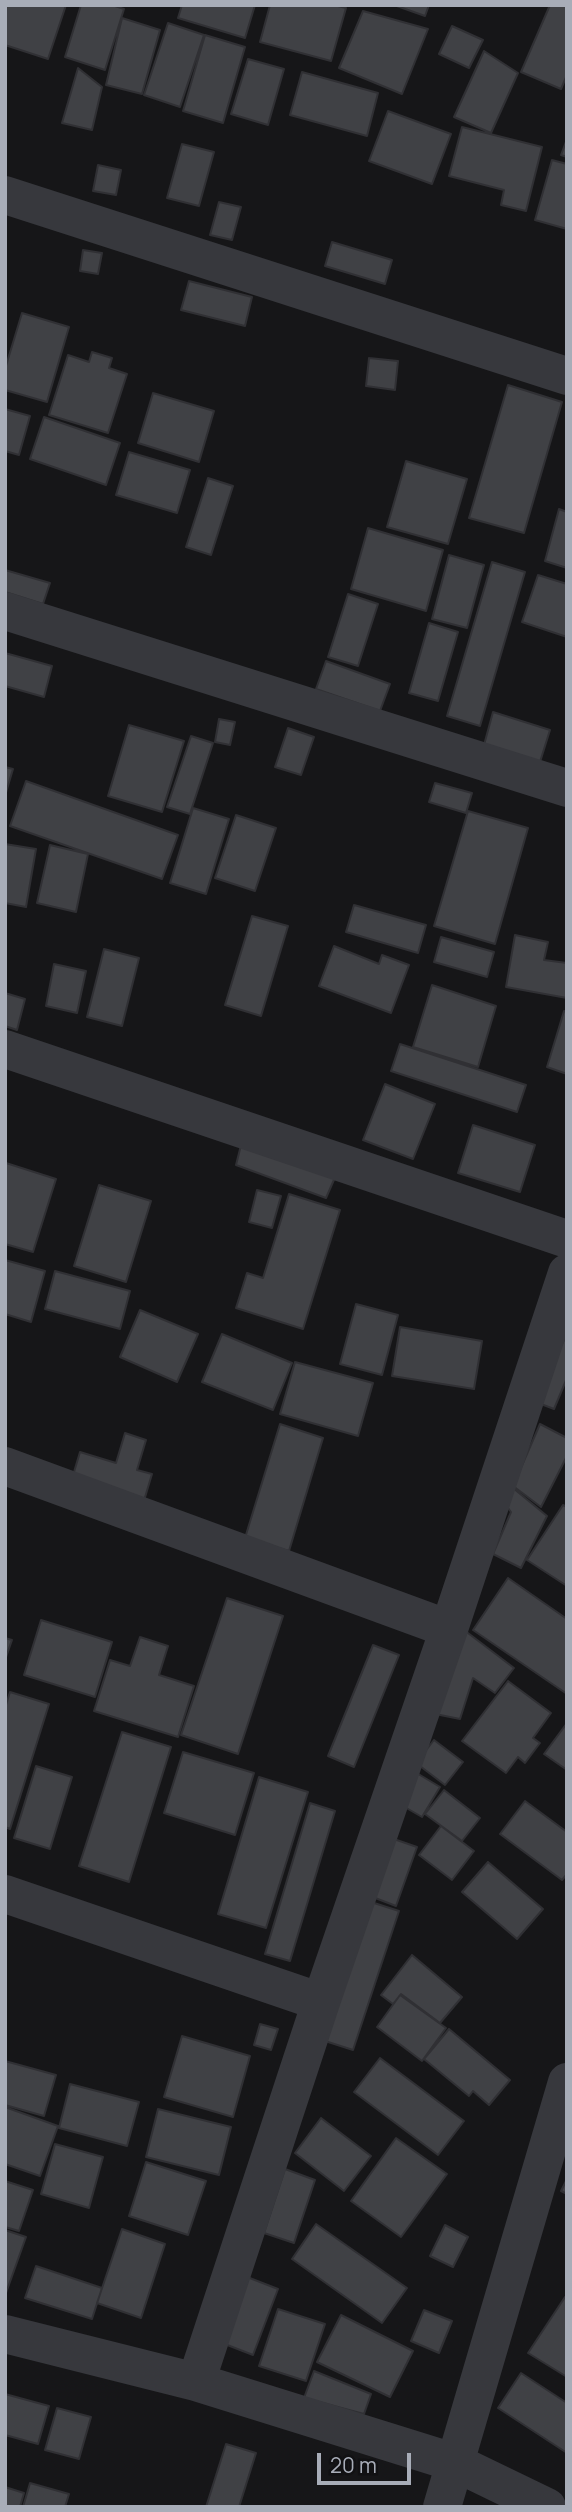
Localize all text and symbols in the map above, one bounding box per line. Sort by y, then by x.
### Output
scale bar [320,2438,414,2482]
text: 20 m [330,2451,377,2479]

